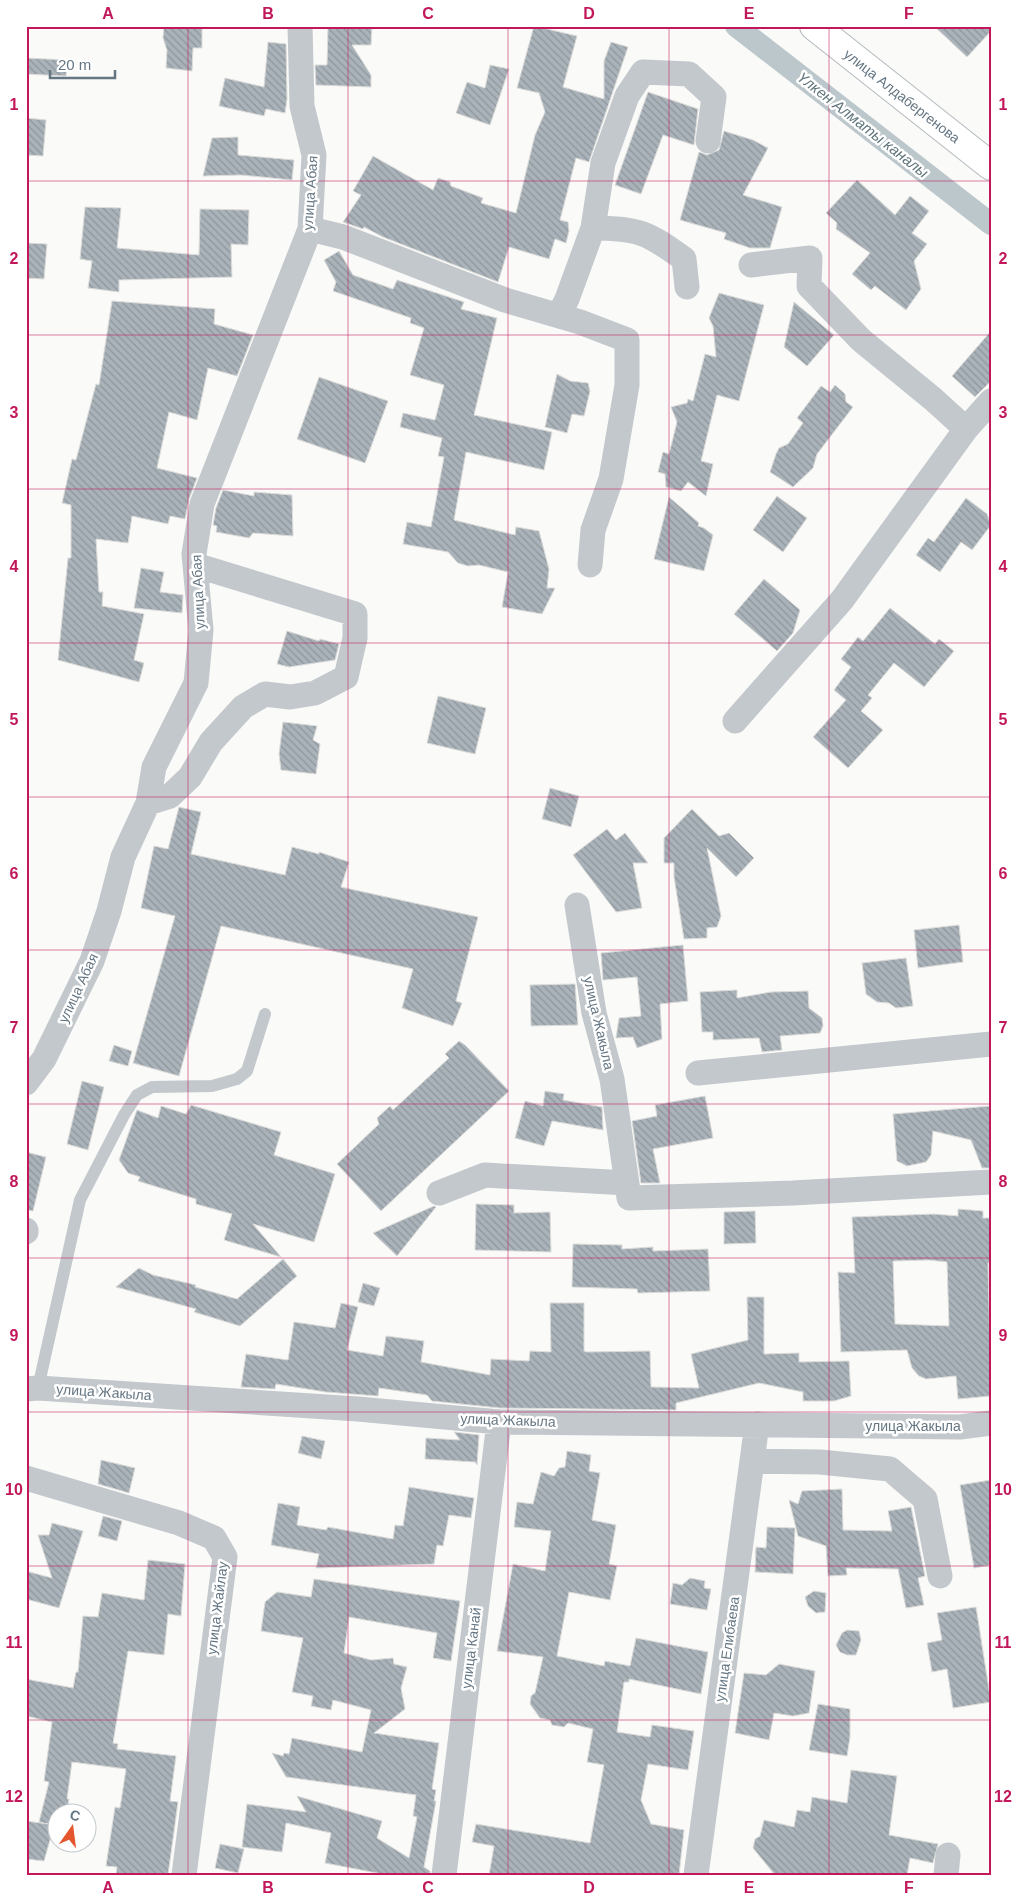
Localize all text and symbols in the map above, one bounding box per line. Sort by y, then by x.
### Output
text: A [102,5,114,22]
text: B [262,5,274,22]
text: C [422,5,434,22]
text: D [583,5,595,22]
text: E [744,5,755,22]
text: F [904,5,914,22]
street label: улица Алдабергенова [841,46,963,146]
scale bar [50,48,115,80]
text: 20 m [58,56,91,73]
water label: Үлкен Алматы каналы [795,68,932,181]
text: 1 [10,96,19,113]
text: 1 [999,96,1008,113]
street label: улица Абая [299,155,321,231]
text: 2 [10,250,19,267]
text: 2 [999,250,1008,267]
text: 3 [10,404,19,421]
text: 3 [999,404,1008,421]
street label: улица Абая [188,554,208,630]
text: 4 [10,558,19,575]
text: 4 [999,558,1008,575]
text: 5 [10,711,19,728]
text: 5 [999,711,1008,728]
text: 6 [10,865,19,882]
text: 6 [999,865,1008,882]
street label: улица Абая [55,951,101,1025]
street label: улица Жакыла [580,975,618,1071]
text: 7 [10,1019,19,1036]
text: 7 [999,1019,1008,1036]
text: 8 [10,1173,19,1190]
text: 8 [999,1173,1008,1190]
text: 9 [10,1327,19,1344]
text: 9 [999,1327,1008,1344]
street label: улица Жакыла [56,1381,152,1403]
street label: улица Жакыла [460,1410,556,1430]
street label: улица Жакыла [865,1418,961,1434]
text: 10 [5,1481,23,1498]
text: 10 [994,1481,1012,1498]
street label: улица Жайлау [203,1560,231,1656]
street label: улица Елибаева [712,1595,742,1703]
street label: улица Канай [458,1607,484,1689]
text: 11 [6,1634,23,1651]
text: 11 [995,1634,1012,1651]
text: 12 [5,1788,23,1805]
text: 12 [994,1788,1012,1805]
north arrow [48,1804,98,1854]
text: С [68,1806,82,1824]
text: A [102,1879,114,1896]
text: B [262,1879,274,1896]
text: C [422,1879,434,1896]
text: D [583,1879,595,1896]
text: E [744,1879,755,1896]
text: F [904,1879,914,1896]

